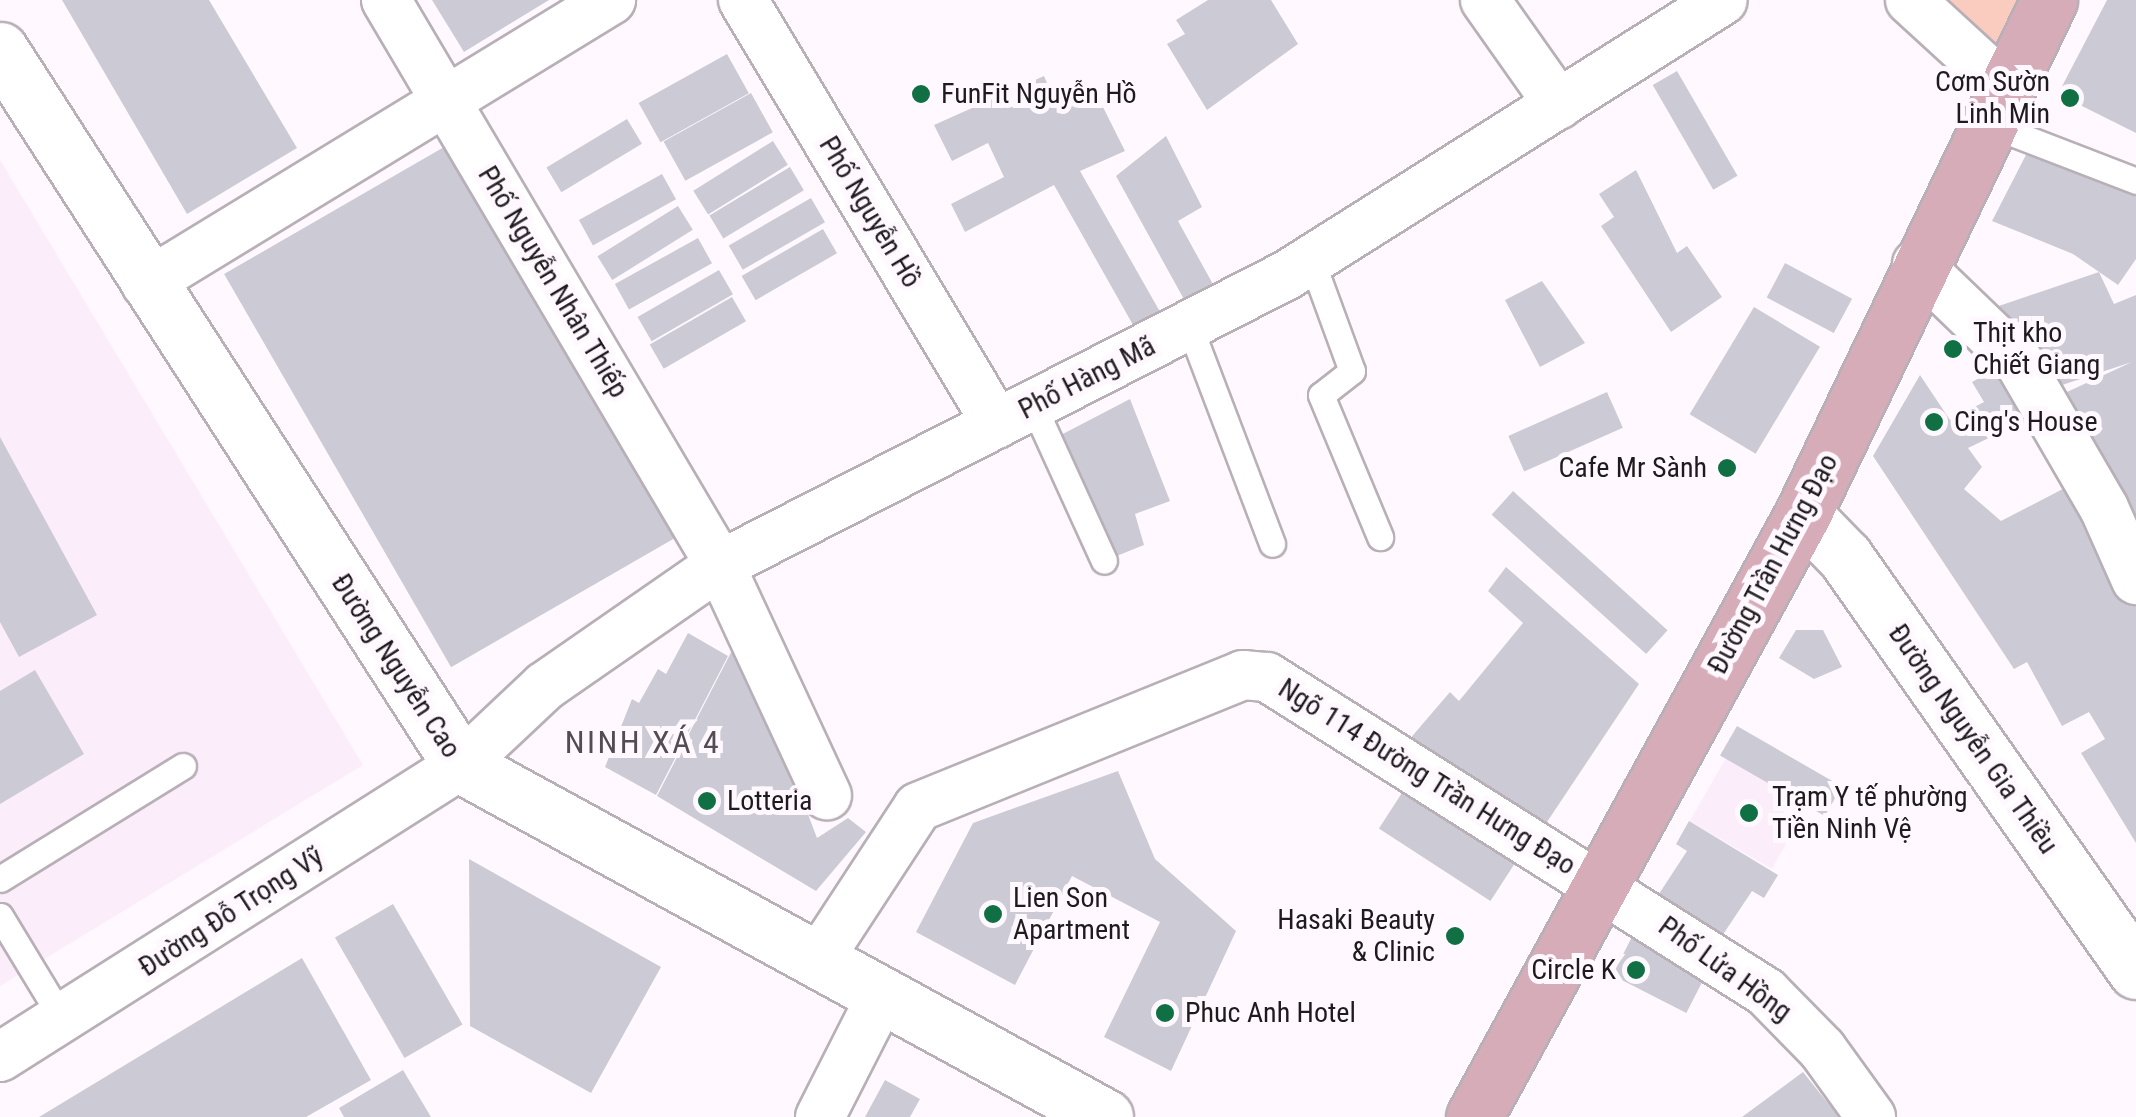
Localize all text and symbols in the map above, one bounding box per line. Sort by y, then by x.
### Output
place label: Cơm Sườn Linh Min [1935,65,2050,131]
place label: FunFit Nguyễn Hồ [941,77,1137,111]
marker: FunFit Nguyễn Hồ [910,83,932,105]
marker: Cơm Sườn Linh Min [2059,87,2081,109]
street label: Phố Nguyễn Hồ [812,130,928,294]
street label: Phố Nguyễn Nhân Thiếp [470,160,636,404]
place label: Thịt kho Chiết Giang [1973,316,2100,382]
street label: Phố Hàng Mã [1013,329,1161,427]
marker: Thịt kho Chiết Giang [1942,338,1964,360]
place label: Cing's House [1954,405,2098,439]
marker: Cing's House [1923,411,1945,433]
street label: Đường Trần Hưng Đạo [1701,448,1845,680]
place label: Cafe Mr Sành [1559,451,1707,485]
marker: Cafe Mr Sành [1716,457,1738,479]
street label: Đường Nguyễn Cao [324,568,468,764]
street label: Đường Nguyễn Gia Thiều [1881,618,2065,860]
street label: Ngõ 114 Đường Trần Hưng Đạo [1272,671,1582,883]
district label: NINH XÁ 4 [565,723,721,761]
place label: Trạm Y tế phường Tiền Ninh Vệ [1772,780,1968,846]
place label: Lotteria [727,784,812,818]
marker: Lotteria [696,790,718,812]
marker: Trạm Y tế phường Tiền Ninh Vệ [1736,800,1762,826]
street label: Đường Đỗ Trọng Vỹ [132,840,330,984]
place label: Lien Son Apartment [1013,881,1130,947]
marker: Lien Son Apartment [982,903,1004,925]
place label: Hasaki Beauty & Clinic [1277,903,1435,969]
street label: Phố Lửa Hồng [1652,909,1798,1029]
marker: Hasaki Beauty & Clinic [1444,925,1466,947]
place label: Circle K [1531,953,1616,987]
marker: Circle K [1625,959,1647,981]
place label: Phuc Anh Hotel [1185,996,1356,1030]
marker: Phuc Anh Hotel [1154,1002,1176,1024]

